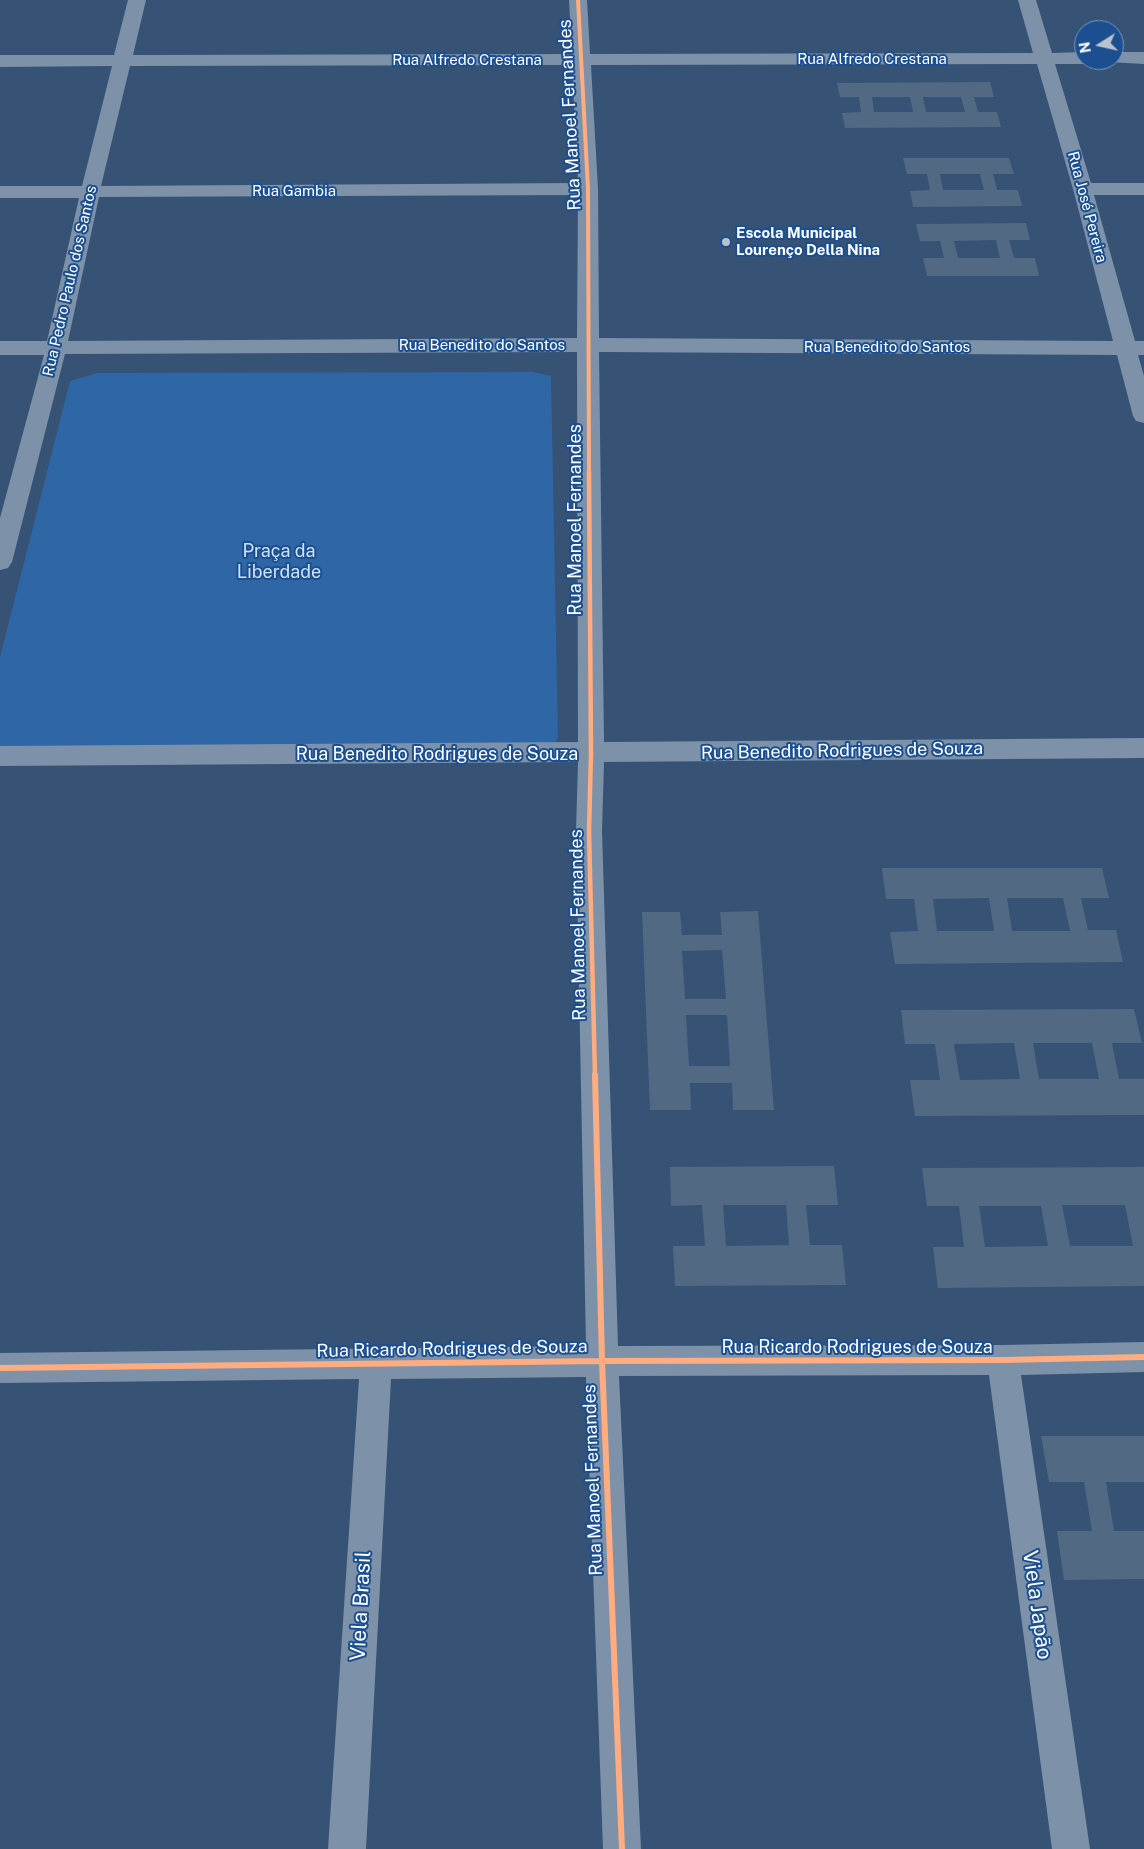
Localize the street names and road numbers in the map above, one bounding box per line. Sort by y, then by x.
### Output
street label: Rua Manoel Fernandes [554,19,586,211]
street label: Rua Alfredo Crestana [797,50,947,68]
street label: Rua Alfredo Crestana [392,51,542,69]
street label: Rua José Pereira [1063,149,1111,265]
street label: Rua Gambia [252,182,336,200]
street label: Rua Pedro Paulo dos Santos [39,184,101,378]
street label: Rua Benedito do Santos [399,336,565,354]
street label: Rua Benedito do Santos [804,338,970,356]
street label: Rua Manoel Fernandes [564,424,586,616]
street label: Rua Benedito Rodrigues de Souza [701,738,983,764]
street label: Rua Benedito Rodrigues de Souza [296,743,578,765]
street label: Rua Manoel Fernandes [566,829,590,1021]
street label: Rua Ricardo Rodrigues de Souza [316,1336,588,1362]
street label: Rua Ricardo Rodrigues de Souza [721,1336,993,1358]
street label: Rua Manoel Fernandes [579,1384,607,1576]
street label: Viela Japão [1017,1549,1057,1661]
street label: Viela Brasil [346,1550,376,1662]

